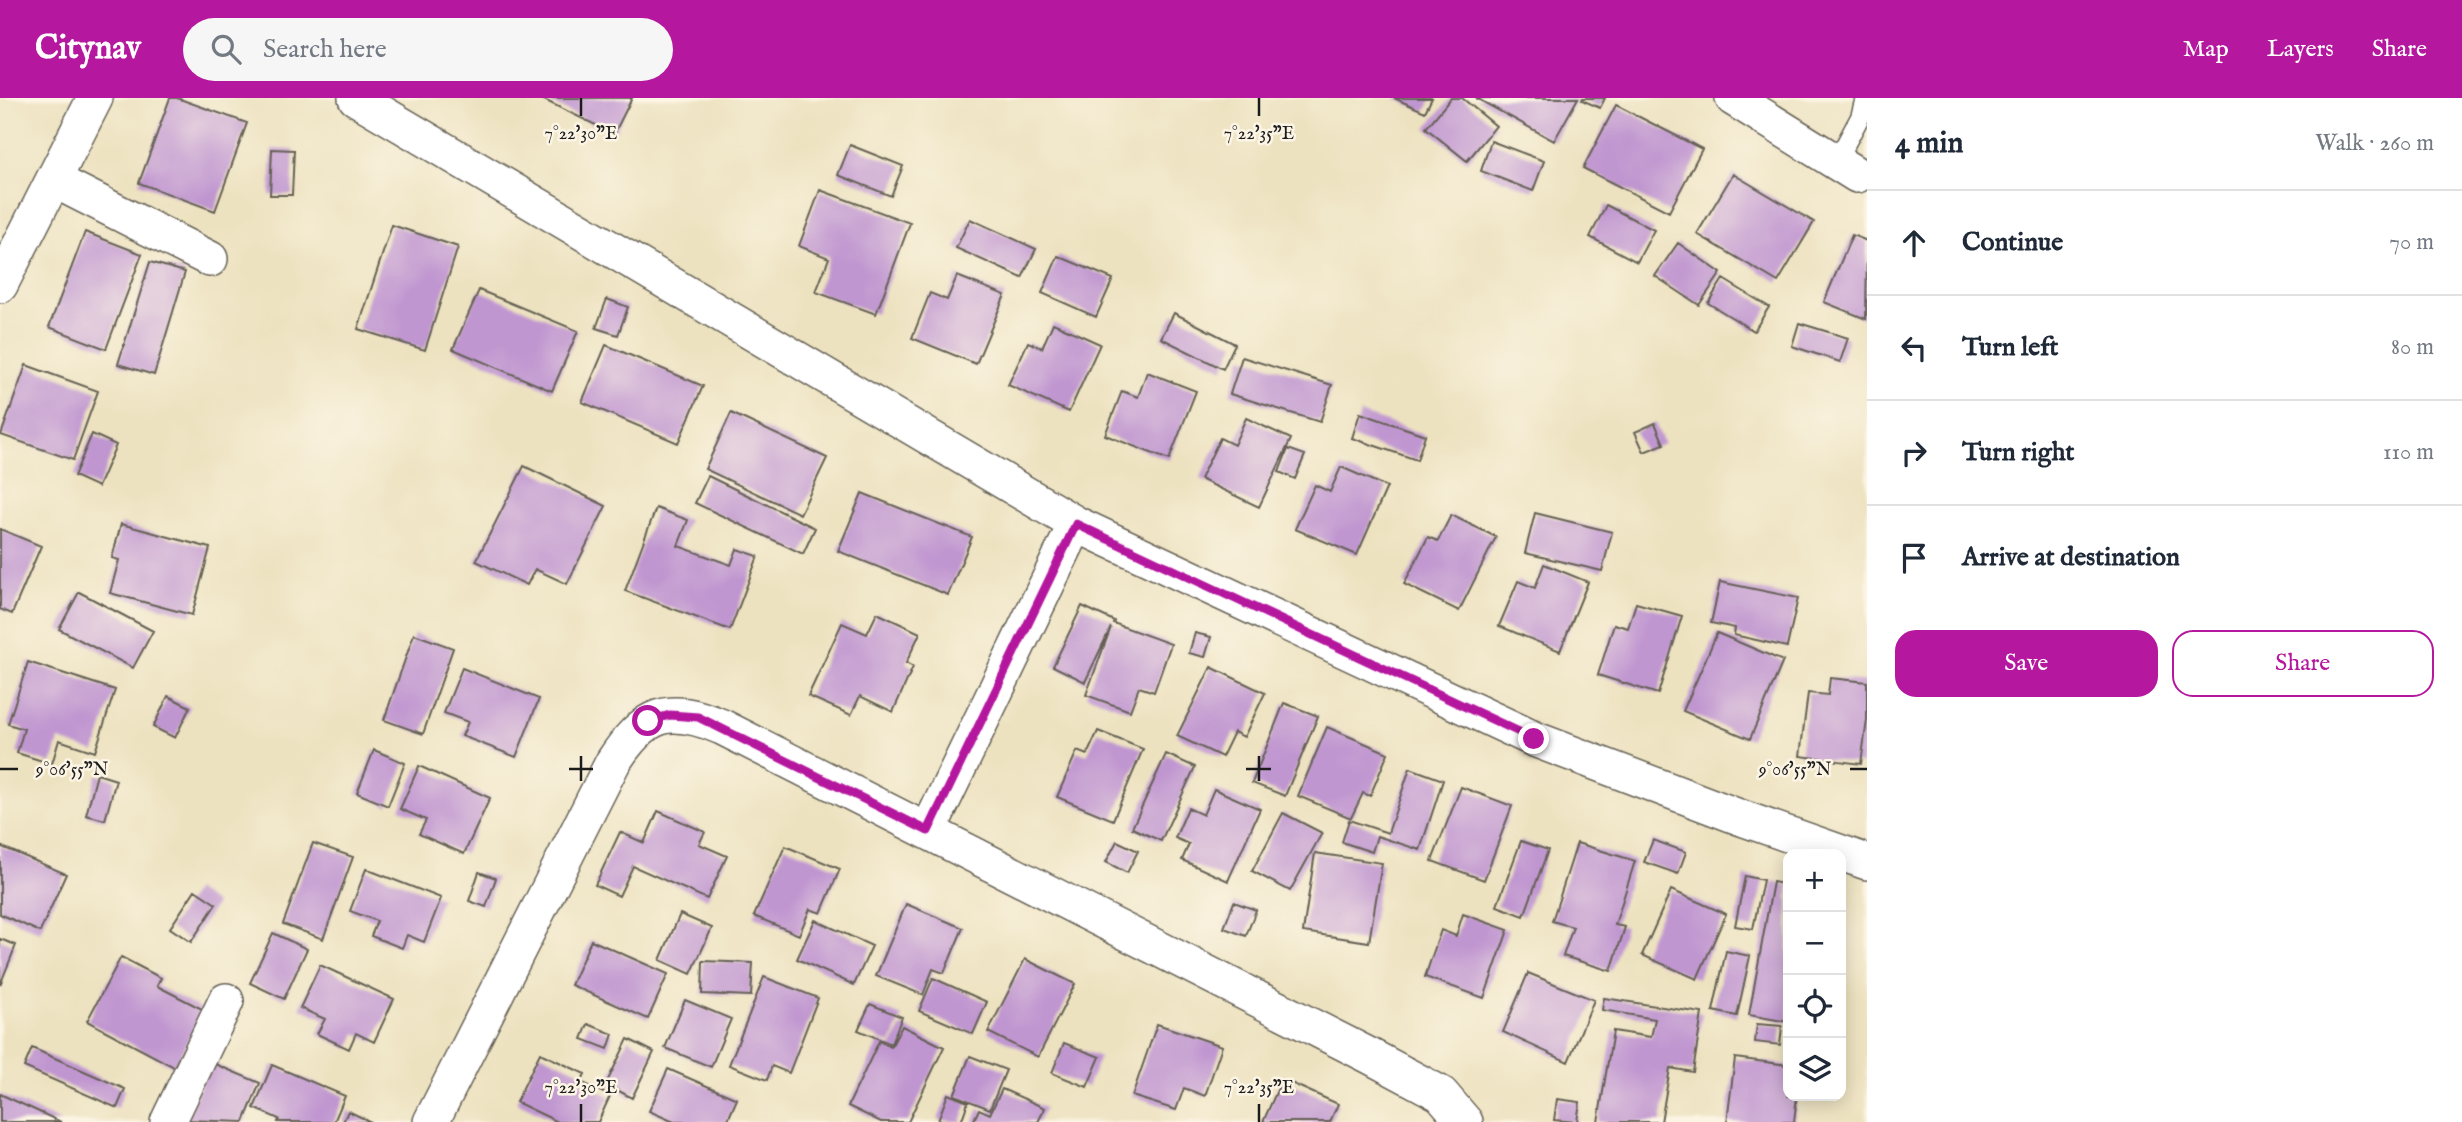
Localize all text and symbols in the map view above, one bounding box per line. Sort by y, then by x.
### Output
search box [183,18,673,81]
text: Citynav [35,28,141,70]
icon: search [207,30,245,68]
text: Search here [263,33,387,66]
text: Map [2183,34,2229,65]
text: Layers [2267,34,2334,65]
text: Share [2372,34,2427,65]
text: 7°22'30"E [545,123,617,146]
text: 7°22'35"E [1224,123,1294,146]
text: 4 min [1895,125,1963,163]
text: Walk · 260 m [2315,129,2434,158]
icon: ahead [1895,224,1933,262]
text: Continue [1962,226,2063,259]
text: 70 m [2389,228,2434,257]
icon: left [1895,329,1933,367]
text: Turn left [1962,331,2059,364]
text: 80 m [2391,333,2434,362]
icon: right [1895,434,1933,472]
text: Turn right [1962,436,2075,469]
text: 110 m [2383,438,2434,467]
icon: arrive [1895,539,1933,577]
text: Arrive at destination [1962,541,2180,574]
button: Save [1895,630,2158,697]
button: Share [2172,630,2434,697]
route start [632,705,663,736]
route end [1518,723,1549,754]
text: 9°06'55"N [35,759,109,782]
text: 9°06'55"N [1758,759,1832,782]
map controls [1783,849,1846,1101]
button: + [1783,849,1846,912]
button: − [1783,912,1846,975]
button: locate [1783,975,1846,1038]
button: layers [1783,1038,1846,1101]
text: 7°22'30"E [545,1077,617,1100]
text: 7°22'35"E [1224,1077,1294,1100]

